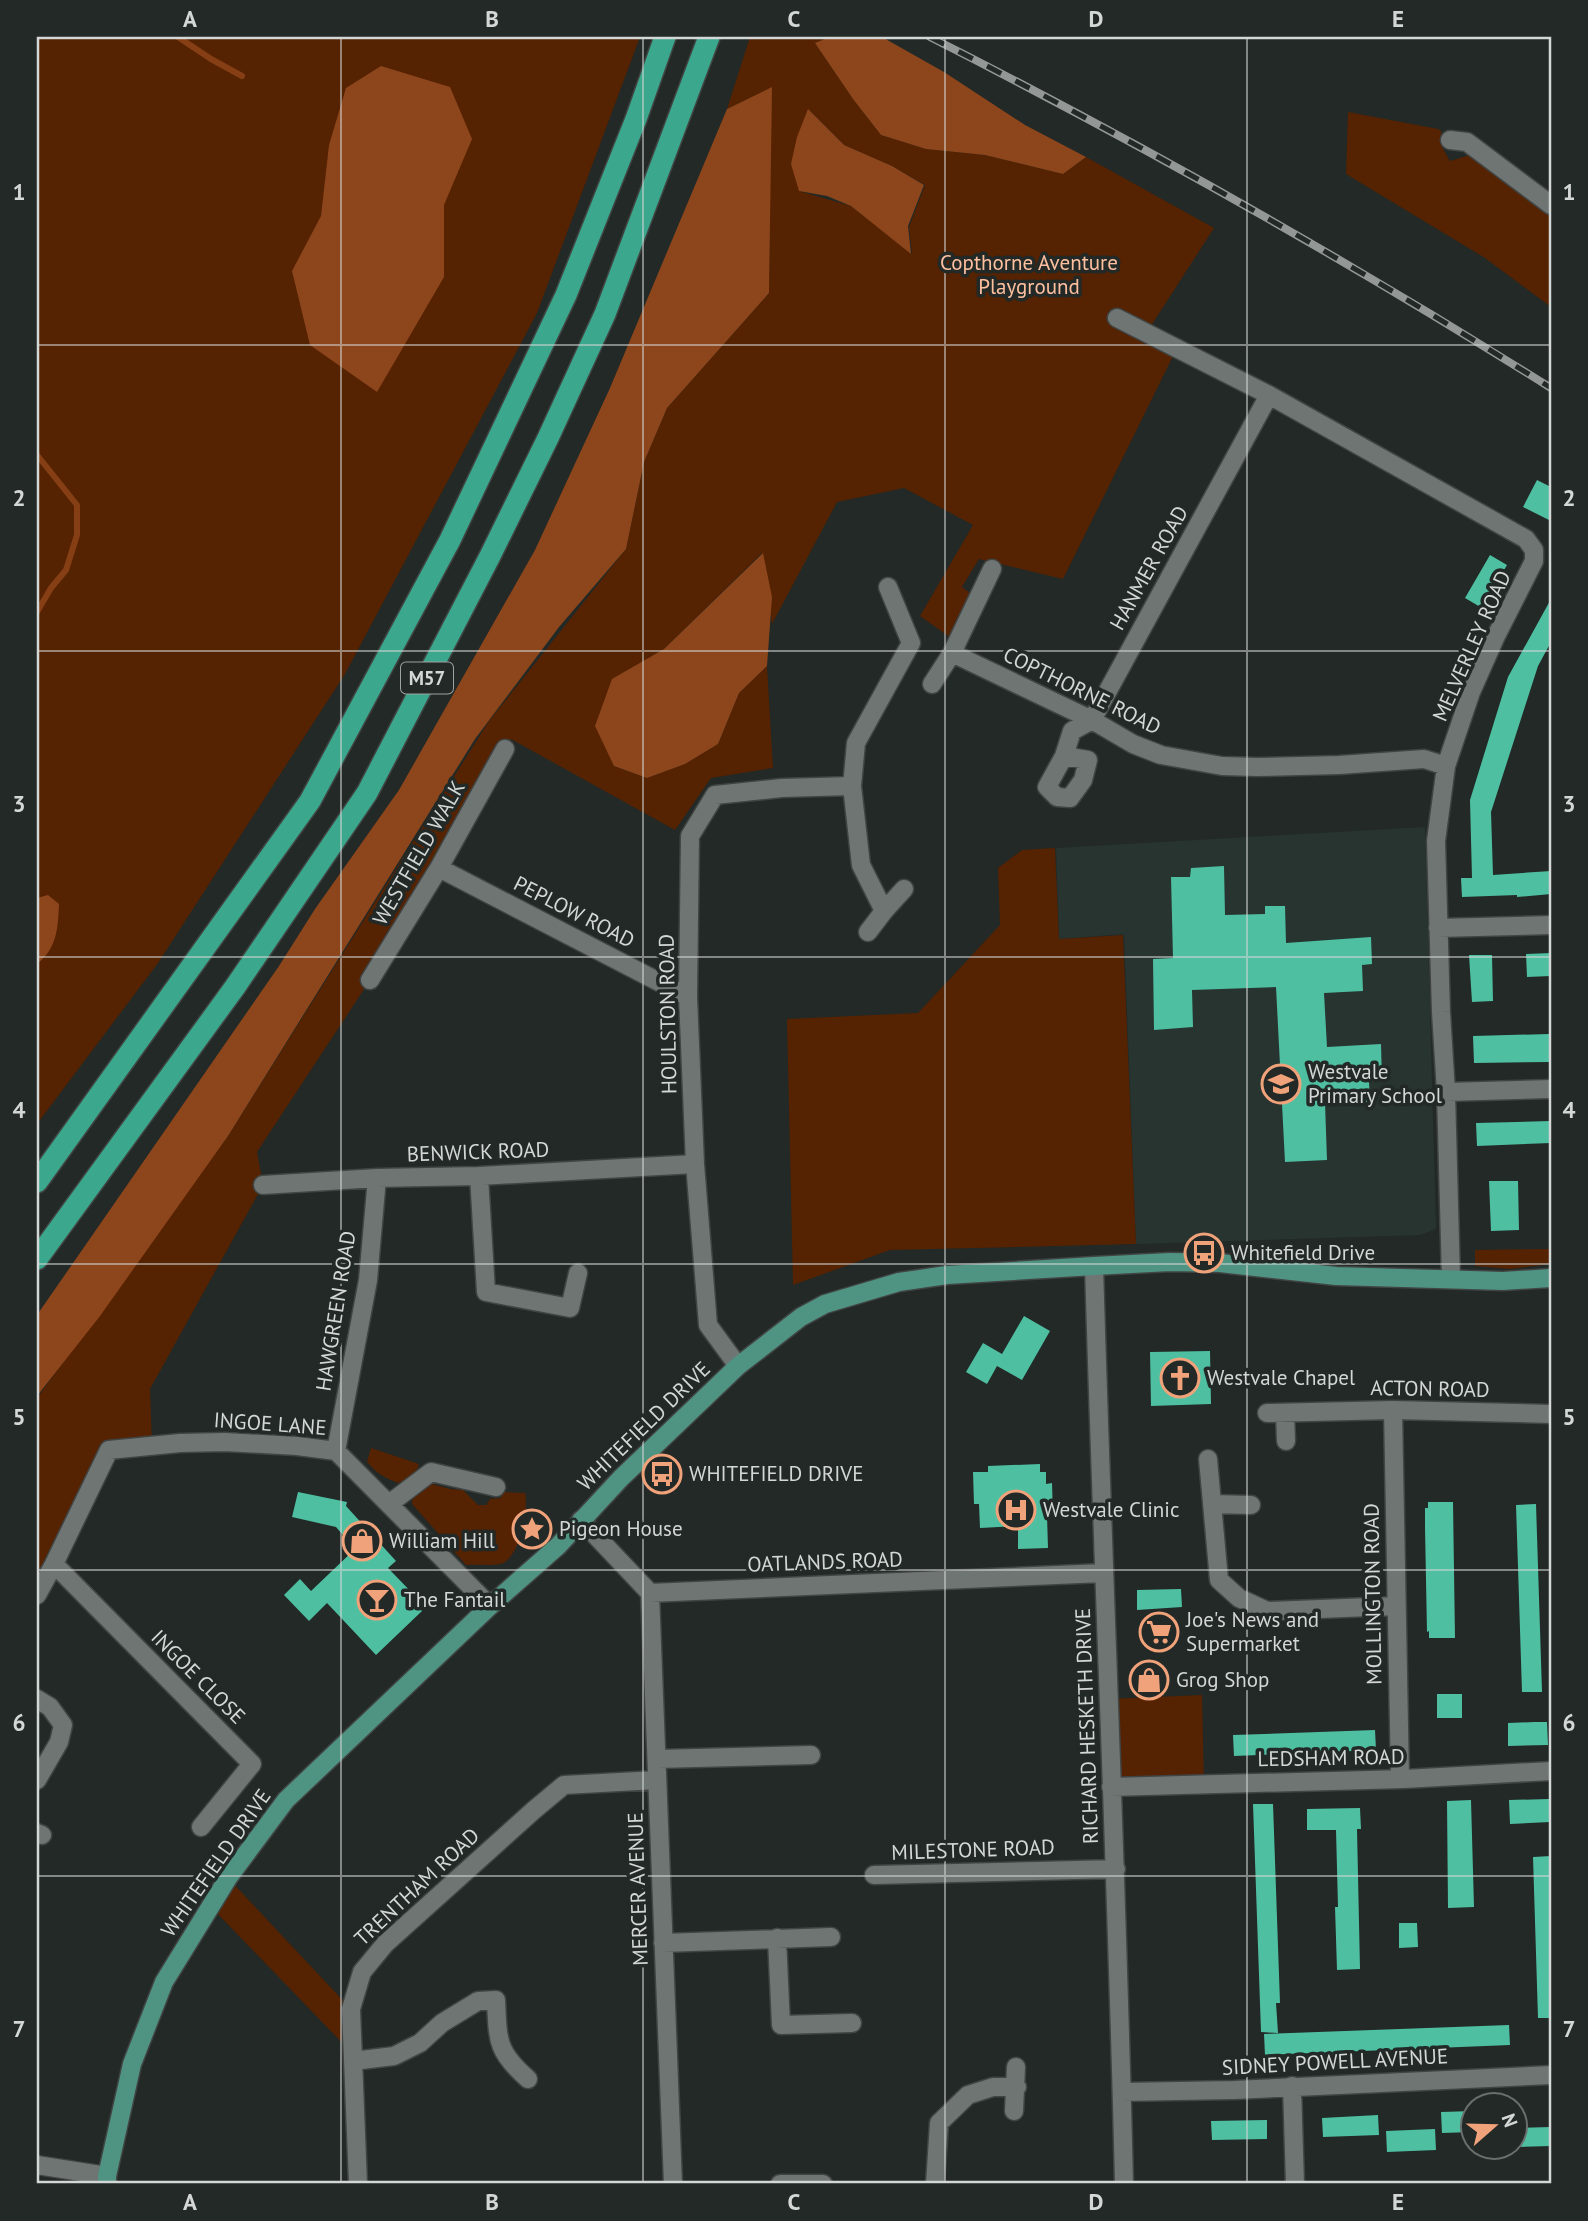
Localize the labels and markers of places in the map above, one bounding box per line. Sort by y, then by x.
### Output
place label: Westvale Primary School [1308,1058,1442,1109]
school or university icon: Westvale Primary School [1260,1063,1302,1105]
bus stop icon: Whitefield Drive [1183,1232,1225,1274]
place label: Whitefield Drive [1231,1239,1375,1266]
church icon: Westvale Chapel [1159,1357,1201,1399]
place label: Westvale Chapel [1207,1364,1355,1391]
bus stop icon: WHITEFIELD DRIVE [641,1453,683,1495]
place label: WHITEFIELD DRIVE [689,1460,863,1487]
hospital icon: Westvale Clinic [995,1489,1037,1531]
place label: Westvale Clinic [1043,1496,1179,1523]
place icon: Pigeon House [511,1508,553,1550]
place label: Pigeon House [559,1515,683,1542]
shop icon: William Hill [341,1520,383,1562]
place label: William Hill [389,1527,495,1554]
bar icon: The Fantail [356,1579,398,1621]
place label: The Fantail [404,1586,505,1613]
place label: Joe's News and Supermarket [1185,1606,1319,1657]
supermarket icon: Joe's News and Supermarket [1138,1611,1180,1653]
shop icon: Grog Shop [1128,1659,1170,1701]
place label: Grog Shop [1176,1666,1269,1693]

